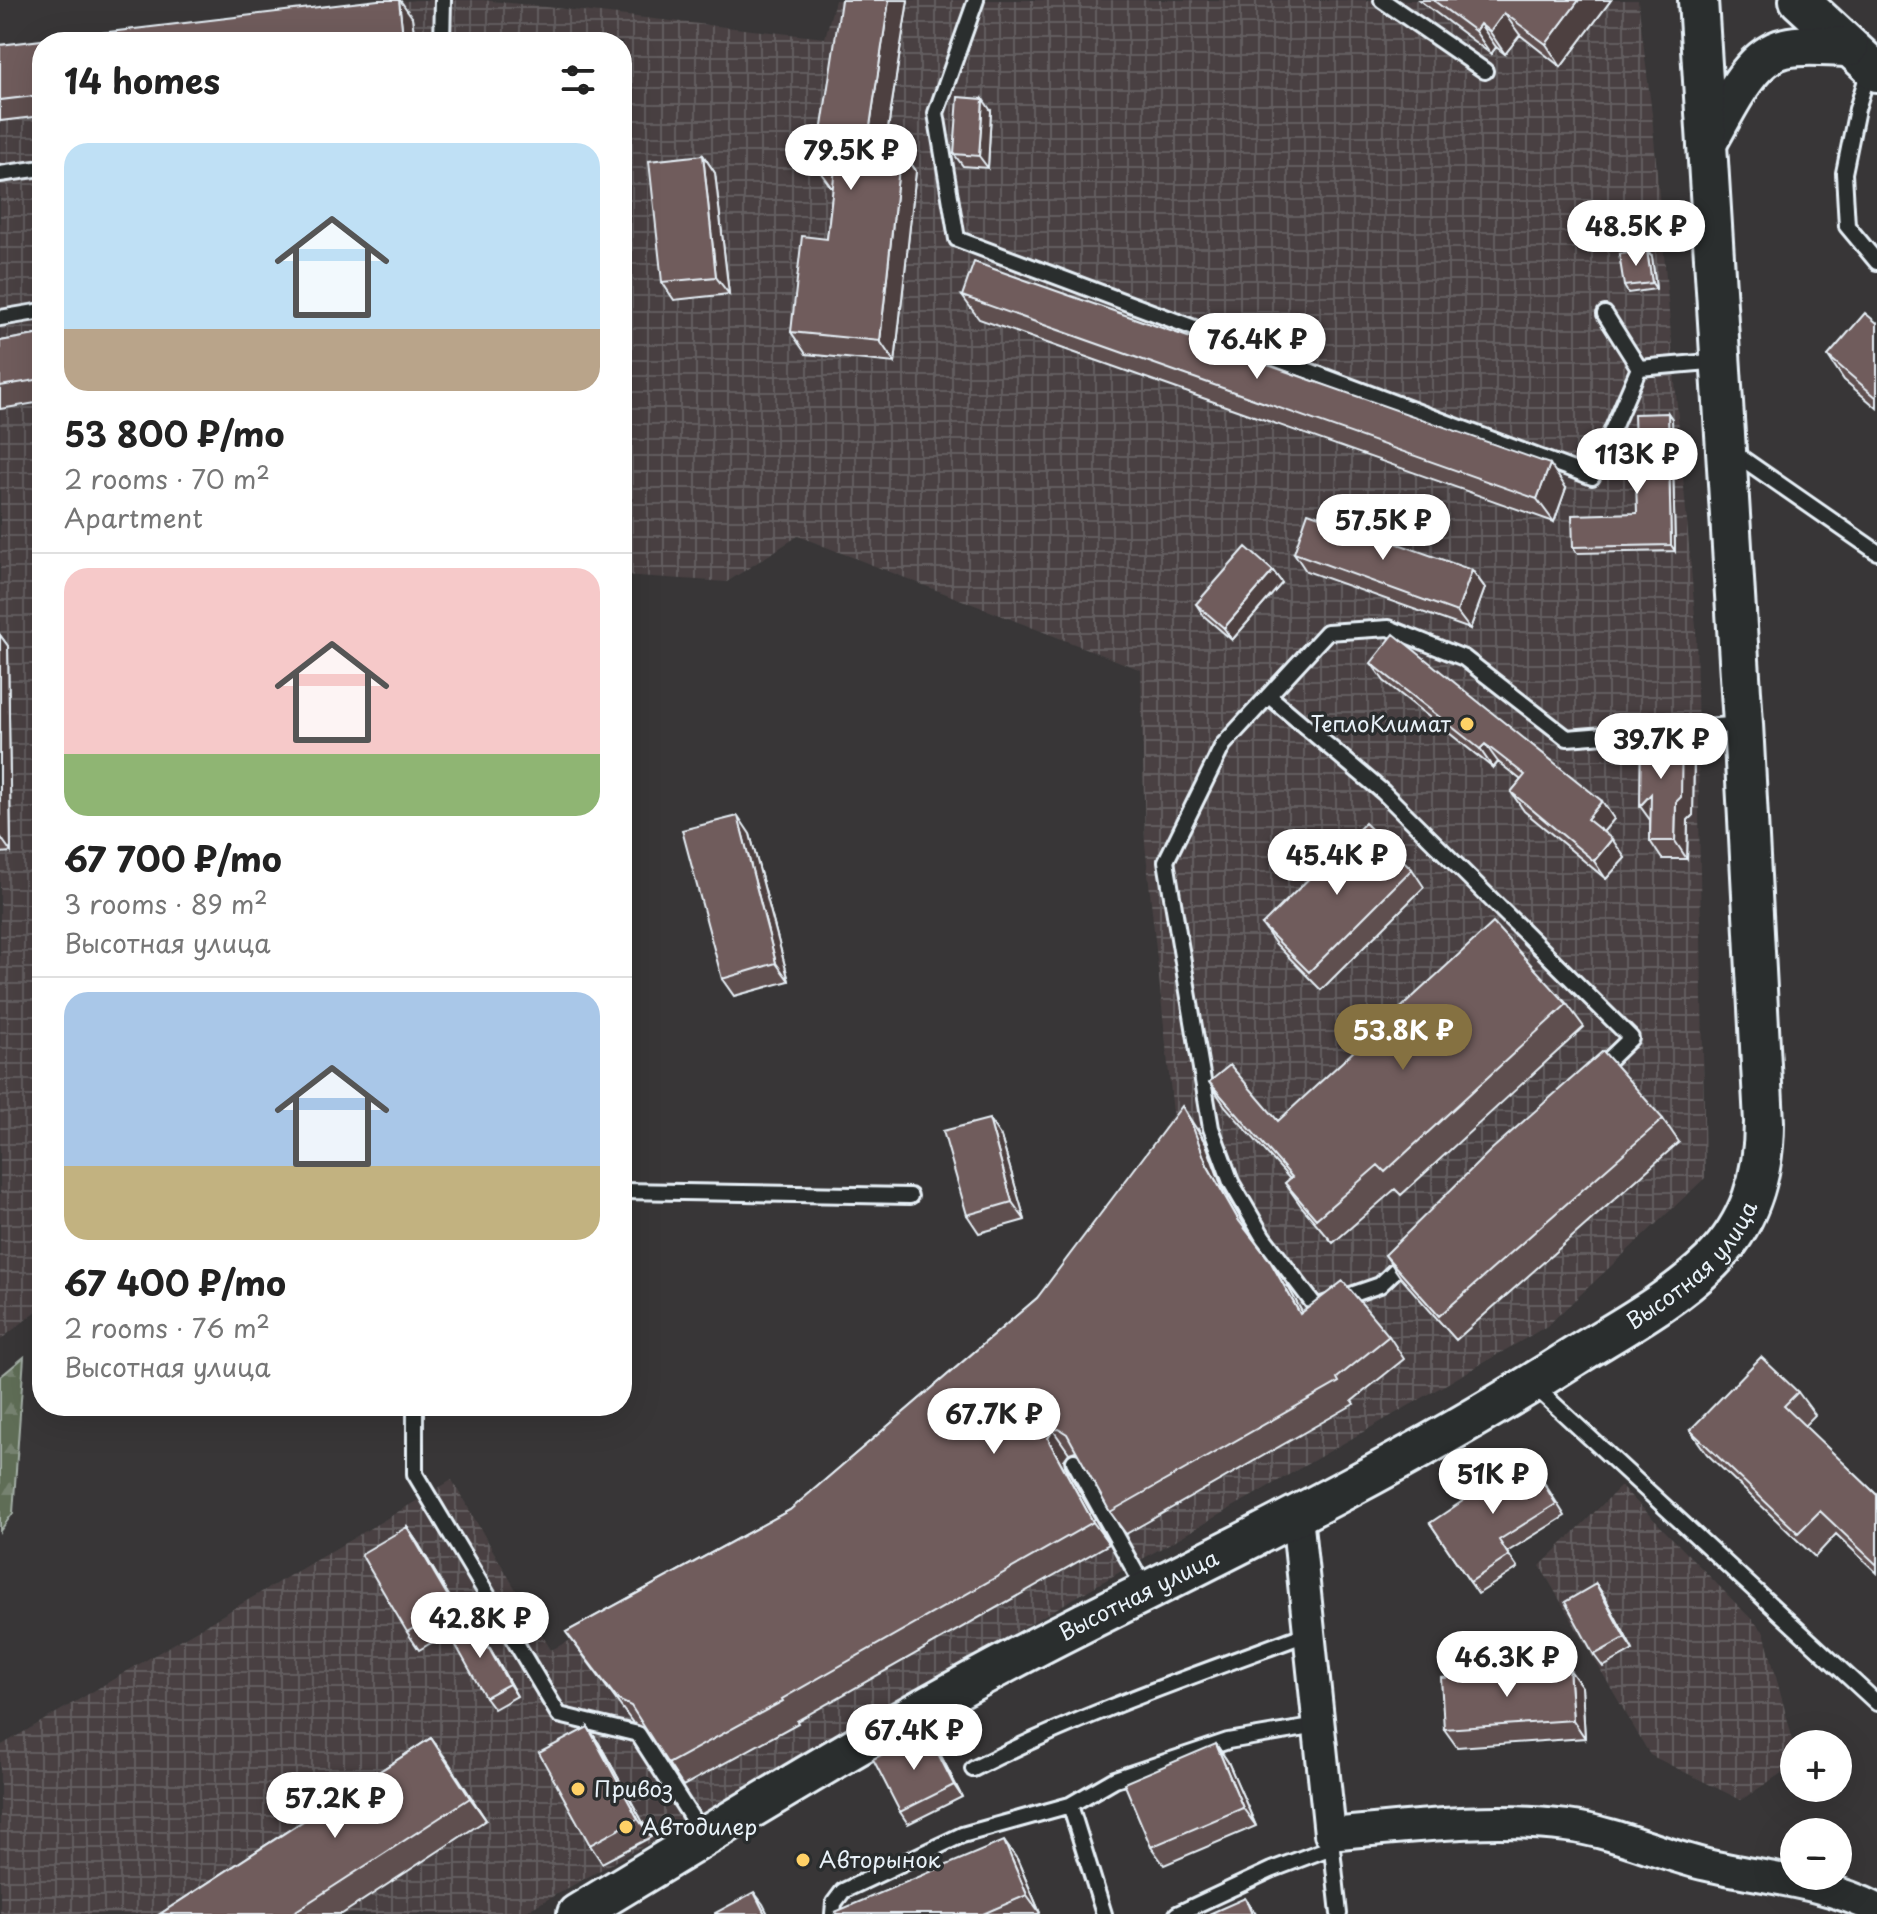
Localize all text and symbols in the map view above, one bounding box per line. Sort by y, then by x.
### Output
text: 14 homes [64,54,220,106]
icon: filters [556,58,600,102]
pin: 79.5K ₽ [777,124,925,192]
text: 79.5K ₽ [803,130,899,169]
icon: home [260,195,404,339]
pin: 48.5K ₽ [1562,200,1710,268]
text: 48.5K ₽ [1585,206,1687,245]
pin: 76.4K ₽ [1183,313,1331,381]
text: 76.4K ₽ [1207,319,1307,358]
text: 53 800 ₽/mo [64,407,285,459]
pin: 113K ₽ [1572,428,1702,496]
text: 113K ₽ [1595,434,1679,473]
text: 2 rooms · 70 m² [64,459,270,498]
pin: 57.5K ₽ [1309,494,1457,562]
text: Apartment [64,498,203,537]
text: 57.5K ₽ [1334,500,1432,539]
icon: home [260,620,404,764]
place label: ТеплоКлимат [1311,706,1452,739]
pin: 39.7K ₽ [1587,713,1735,781]
marker: ТеплоКлимат [1458,715,1476,733]
text: 39.7K ₽ [1613,719,1709,758]
pin: 45.4K ₽ [1263,829,1411,897]
text: 67 700 ₽/mo [64,832,282,884]
text: 45.4K ₽ [1286,835,1388,874]
text: 3 rooms · 89 m² [64,884,268,923]
text: Высотная улица [64,923,271,962]
pin: 53.8K ₽ [1329,1004,1477,1072]
text: 53.8K ₽ [1352,1010,1454,1049]
icon: home [260,1044,404,1188]
street label: Высотная улица [1619,1195,1764,1336]
text: 67 400 ₽/mo [64,1256,286,1308]
text: 2 rooms · 76 m² [64,1308,270,1347]
text: Высотная улица [64,1347,271,1386]
pin: 67.7K ₽ [920,1388,1068,1456]
text: 67.7K ₽ [945,1394,1043,1433]
pin: 51K ₽ [1437,1448,1549,1516]
text: 51K ₽ [1457,1454,1529,1493]
street label: Высотная улица [1052,1540,1224,1648]
pin: 42.8K ₽ [406,1592,554,1660]
text: 42.8K ₽ [429,1598,531,1637]
pin: 46.3K ₽ [1433,1631,1581,1699]
text: 46.3K ₽ [1455,1637,1559,1676]
pin: 67.4K ₽ [840,1704,988,1772]
text: 67.4K ₽ [864,1710,964,1749]
map controls [1780,1730,1852,1890]
button: + [1780,1730,1852,1802]
place label: Привоз [594,1771,673,1804]
pin: 57.2K ₽ [261,1772,409,1840]
text: 57.2K ₽ [284,1778,386,1817]
marker: Привоз [569,1780,587,1798]
place label: Автодилер [642,1809,757,1842]
marker: Автодилер [617,1818,635,1836]
button: − [1780,1818,1852,1890]
place label: Авторынок [819,1842,942,1875]
marker: Авторынок [794,1851,812,1869]

